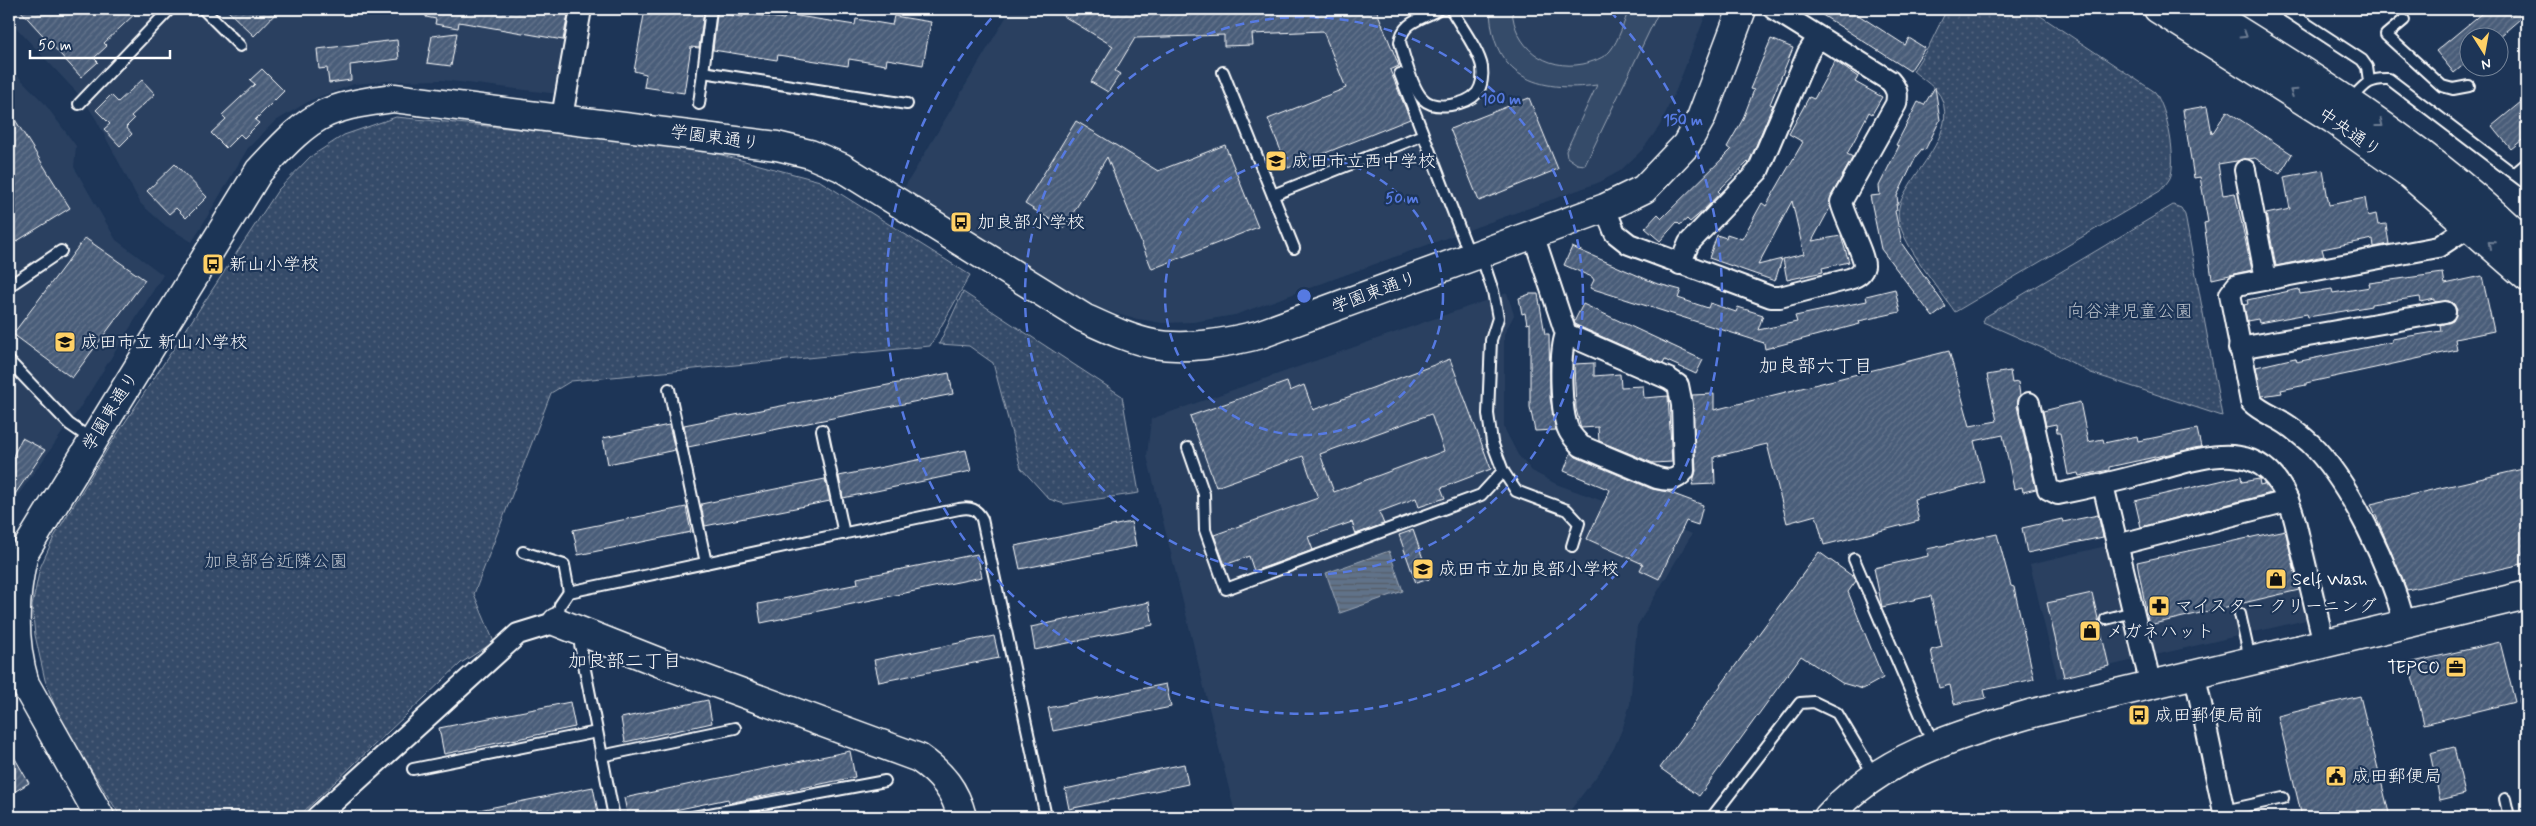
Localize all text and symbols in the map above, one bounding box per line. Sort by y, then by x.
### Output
scale bar [30,28,170,60]
one-way arrow [2239,28,2248,38]
north arrow [2458,28,2508,78]
text: 50 m [38,36,72,56]
text: N [2480,54,2493,74]
one-way arrow [2289,89,2298,99]
text: 100 m [1481,90,1521,110]
street label: 中央通り [2313,102,2386,163]
text: 150 m [1663,111,1703,131]
one-way arrow [2374,119,2383,128]
street label: 学園東通り [669,120,761,156]
school or university icon: 成田市立西中学校 [1264,149,1288,173]
place label: 成田市立西中学校 [1292,150,1436,174]
text: 50 m [1385,189,1419,209]
bus stop icon: 加良部小学校 [949,210,973,234]
place label: 加良部小学校 [977,211,1085,235]
one-way arrow [2488,241,2497,250]
bus stop icon: 新山小学校 [201,252,225,276]
place label: 新山小学校 [229,253,319,277]
street label: 学園東通り [1328,266,1421,320]
centre of rings [1295,287,1313,305]
park label: 向谷津児童公園 [2067,300,2193,324]
school or university icon: 成田市立 新山小学校 [53,330,77,354]
place label: 成田市立 新山小学校 [81,331,248,355]
district label: 加良部六丁目 [1759,354,1873,379]
street label: 学園東通り [77,367,145,456]
park label: 加良部台近隣公園 [204,550,348,574]
school or university icon: 成田市立加良部小学校 [1411,557,1435,581]
place label: 成田市立加良部小学校 [1439,558,1619,582]
shop icon: Self Wash [2264,567,2288,591]
place label: Self Wash [2292,568,2368,592]
pharmacy icon: マイスター クリーニング [2147,594,2171,618]
place label: マイスター クリーニング [2175,595,2377,619]
shop icon: メガネハット [2078,619,2102,643]
place label: メガネハット [2106,620,2214,644]
district label: 加良部二丁目 [568,649,682,674]
office icon: TEPCO [2444,655,2468,679]
place label: TEPCO [2387,656,2440,680]
bus stop icon: 成田郵便局前 [2127,703,2151,727]
place label: 成田郵便局前 [2155,704,2263,728]
public building icon: 成田郵便局 [2324,764,2348,788]
place label: 成田郵便局 [2352,765,2442,789]

